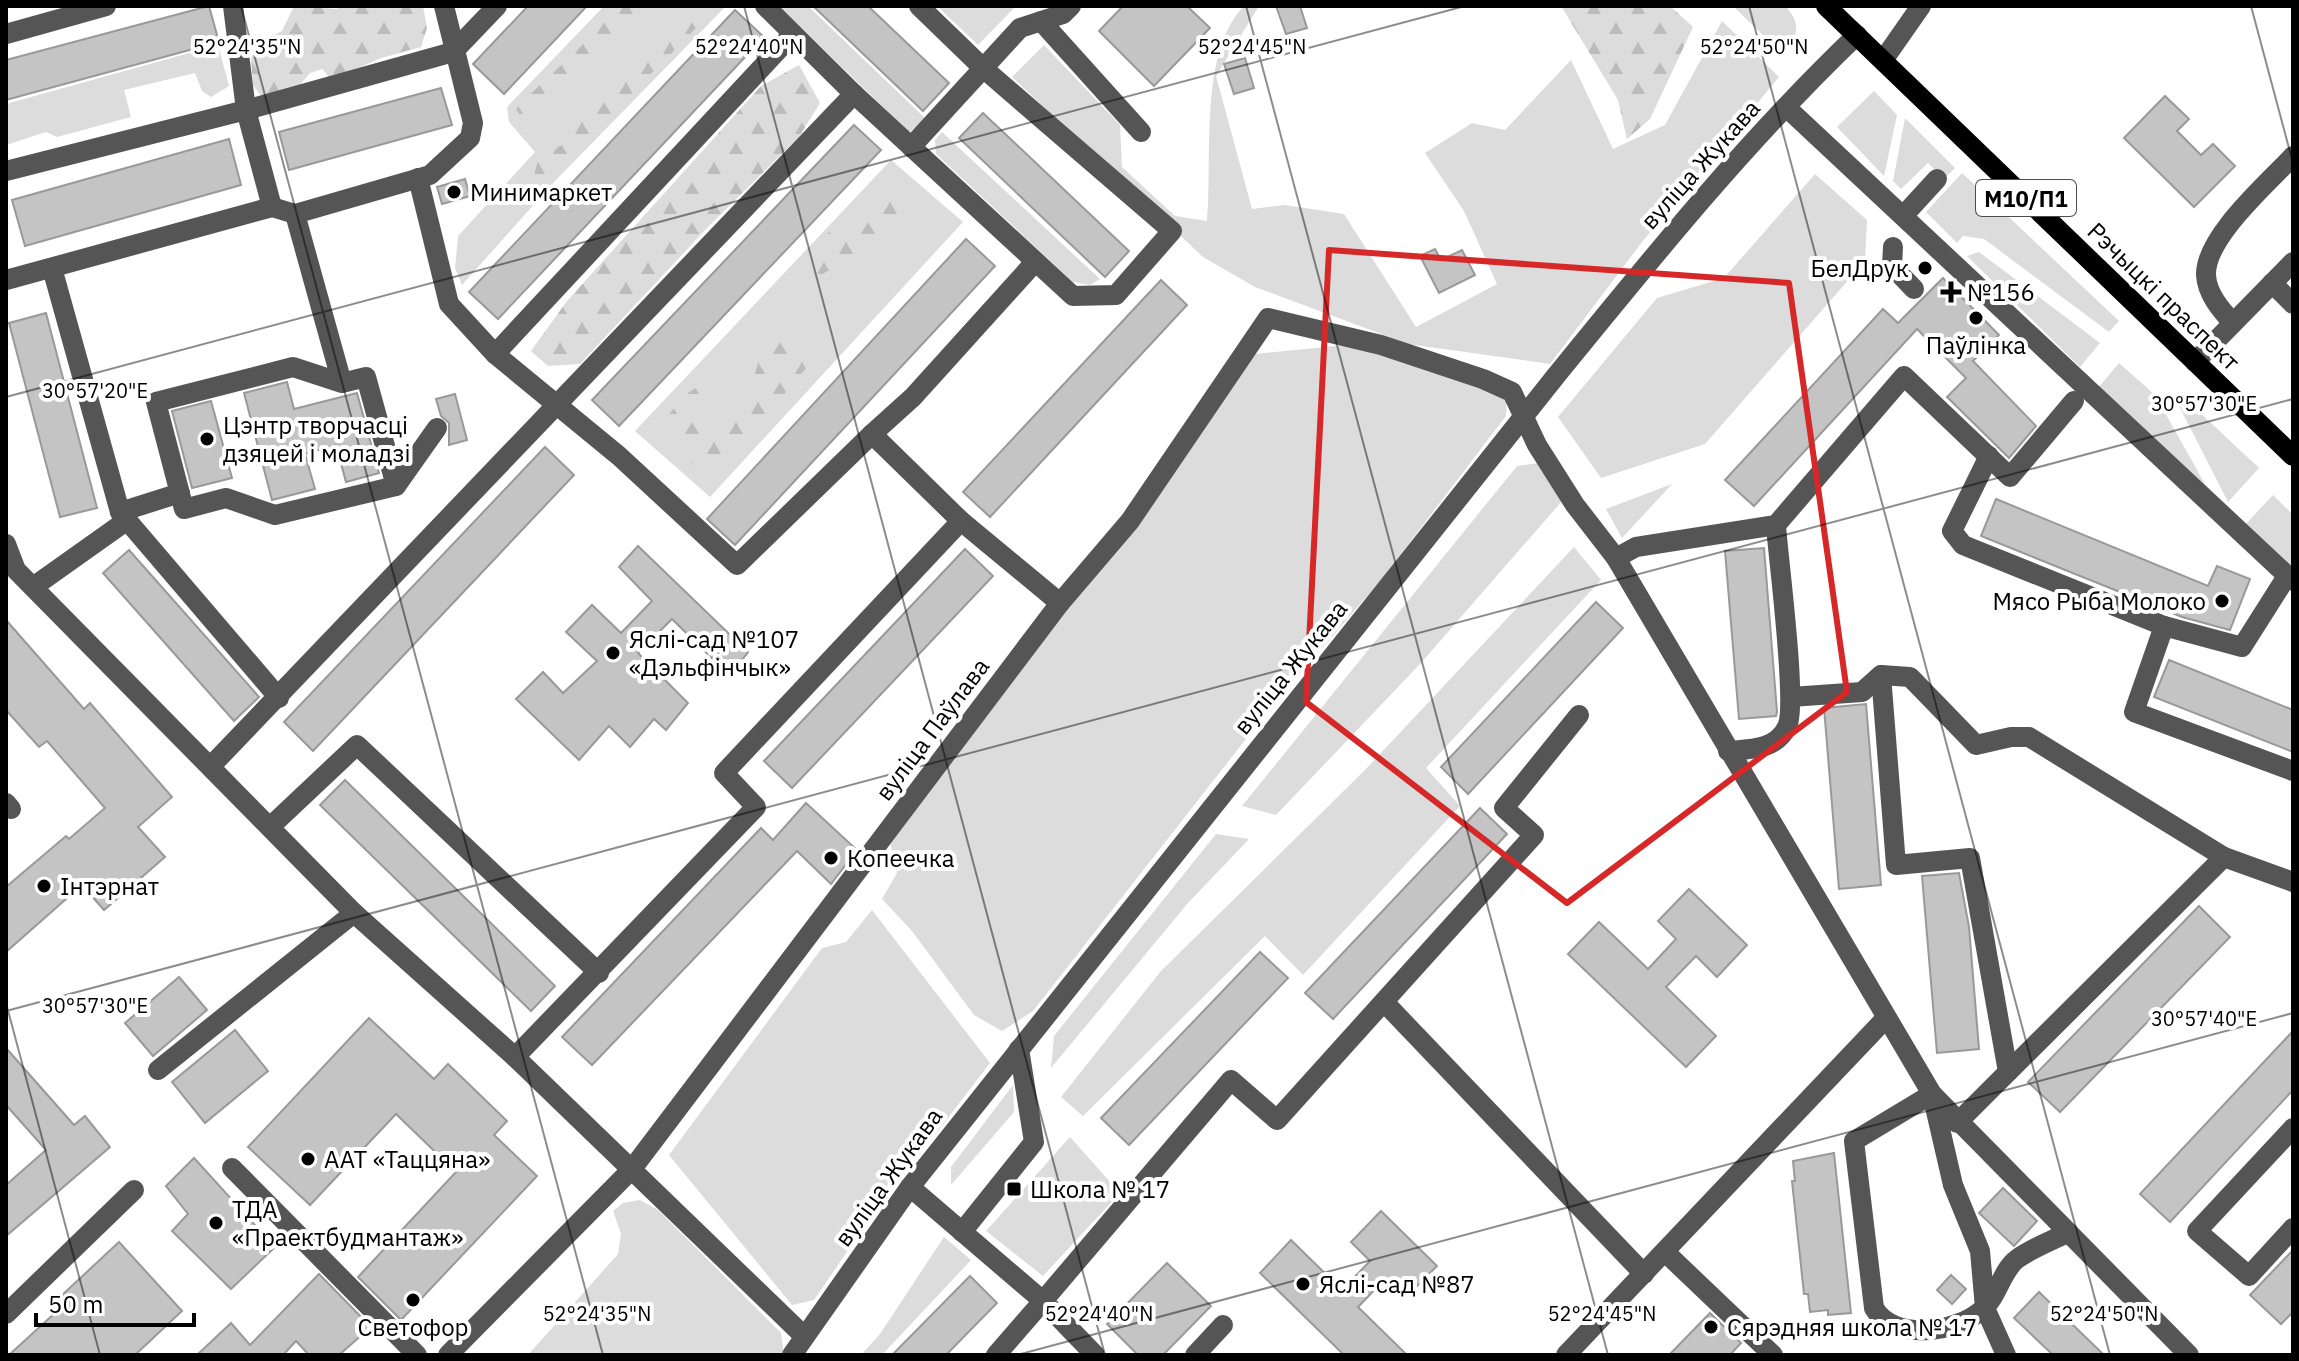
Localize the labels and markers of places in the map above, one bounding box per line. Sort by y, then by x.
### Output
place label: Минимаркет [470,176,612,208]
marker: Минимаркет [445,183,463,201]
place label: БелДрук [1811,252,1909,284]
marker: БелДрук [1916,259,1934,277]
place label: №156 [1967,276,2035,308]
marker: №156 [1942,283,1960,301]
marker: Паўлінка [1967,309,1985,327]
place label: Паўлінка [1926,329,2026,361]
place label: Цэнтр творчасці дзяцей і моладзі [223,409,410,469]
marker: Цэнтр творчасці дзяцей і моладзі [198,430,216,448]
place label: Мясо Рыба Молоко [1993,585,2206,617]
marker: Мясо Рыба Молоко [2213,592,2231,610]
place label: Яслі-сад №107 «Дэльфінчык» [629,623,799,683]
marker: Яслі-сад №107 «Дэльфінчык» [604,644,622,662]
place label: Копеечка [847,842,955,874]
marker: Копеечка [822,849,840,867]
place label: Інтэрнат [60,870,159,902]
marker: Інтэрнат [35,877,53,895]
place label: ААТ «Таццяна» [324,1143,490,1175]
marker: ААТ «Таццяна» [299,1150,317,1168]
place label: Школа № 17 [1030,1173,1170,1205]
marker: Школа № 17 [1005,1180,1023,1198]
place label: ТДА «Праектбудмантаж» [232,1193,463,1253]
marker: ТДА «Праектбудмантаж» [207,1214,225,1232]
place label: Яслі-сад №87 [1319,1268,1475,1300]
marker: Яслі-сад №87 [1294,1275,1312,1293]
marker: Светофор [404,1291,422,1309]
place label: Светофор [357,1311,469,1343]
place label: Сярэдняя школа № 17 [1727,1311,1977,1343]
marker: Сярэдняя школа № 17 [1702,1318,1720,1336]

